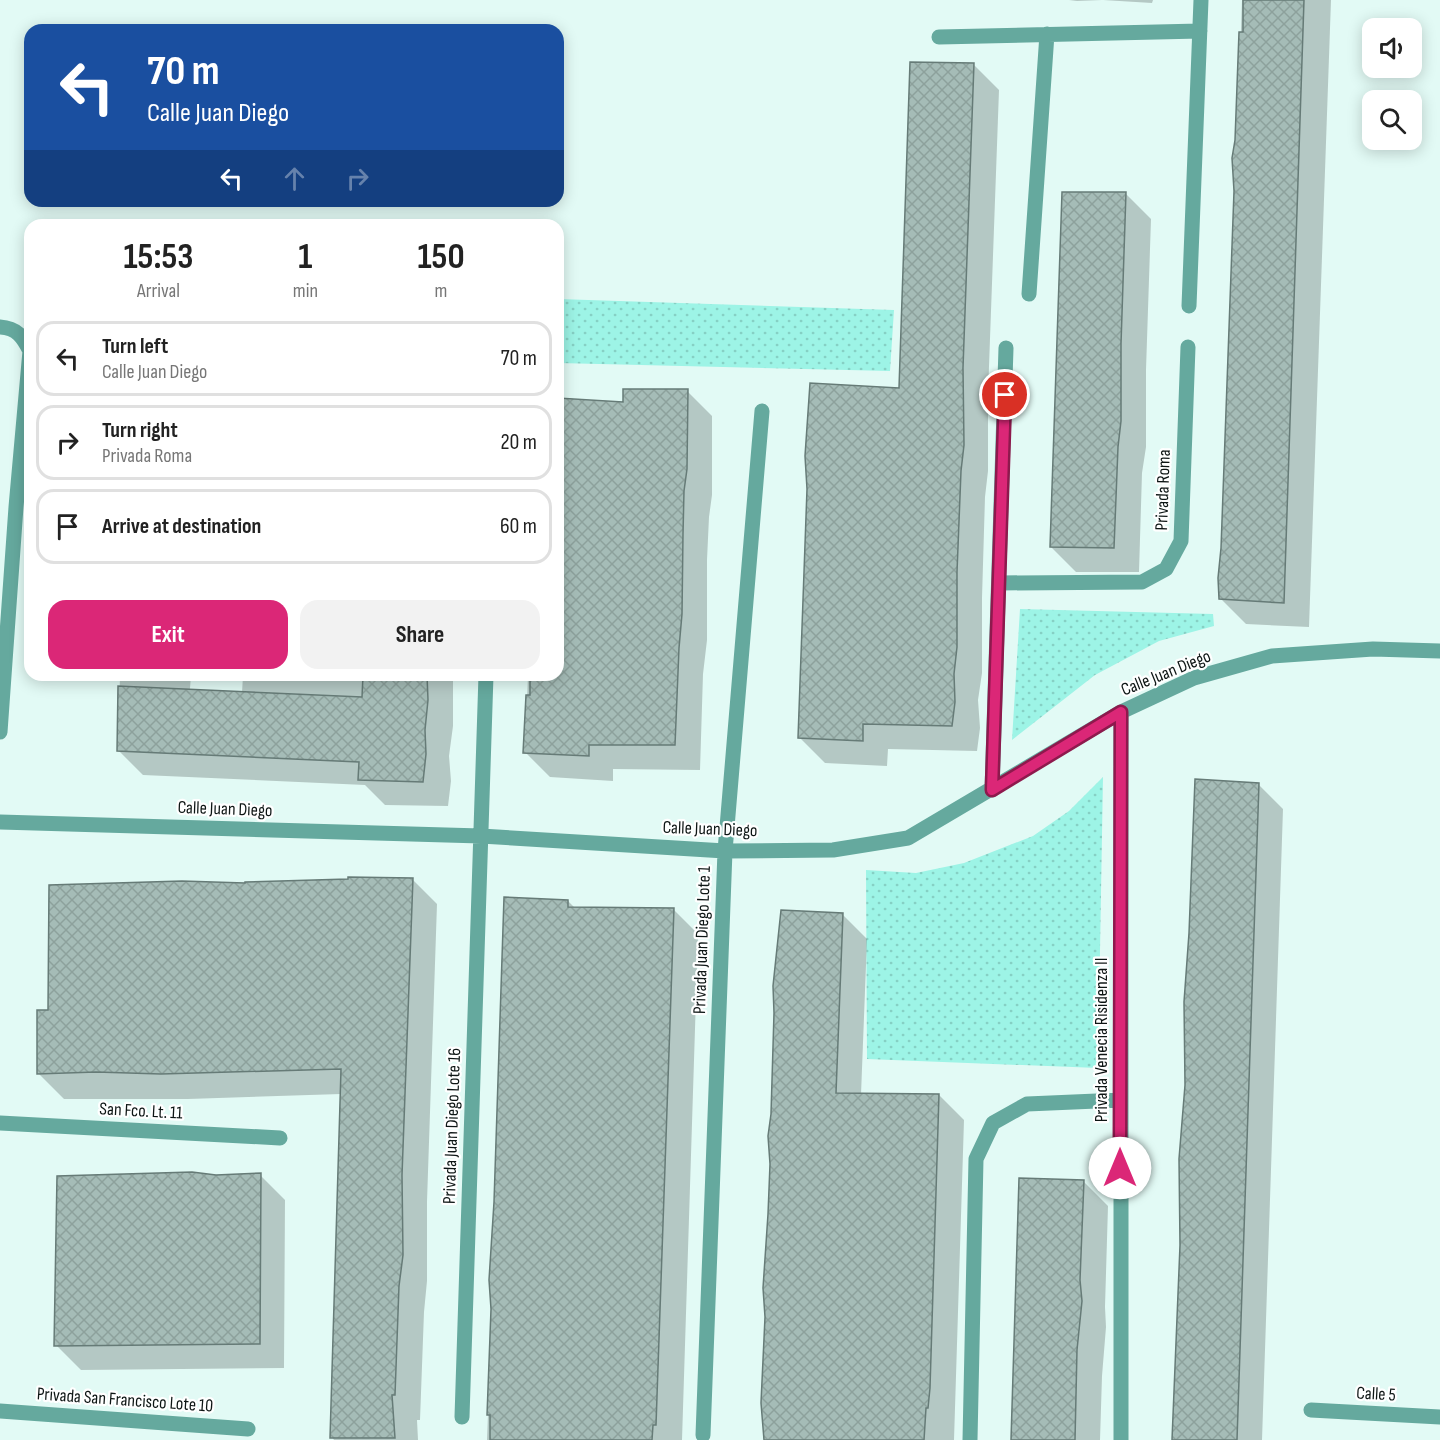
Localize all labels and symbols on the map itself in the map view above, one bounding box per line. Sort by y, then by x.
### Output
pin [979,369,1030,420]
street label: Privada Roma [1151,449,1175,531]
street label: Calle Juan Diego [1118,645,1214,701]
street label: Calle Juan Diego [177,797,273,821]
street label: Calle Juan Diego [662,817,758,841]
street label: Privada Juan Diego Lote 1 [689,865,715,1014]
street label: Privada Venecia Risidenza II [1091,958,1112,1122]
street label: Privada Juan Diego Lote 16 [439,1047,465,1204]
street label: San Fco. Lt. 11 [99,1098,184,1124]
position arrow [1088,1136,1152,1200]
street label: Calle 5 [1356,1382,1396,1406]
street label: Privada San Francisco Lote 10 [36,1383,214,1417]

